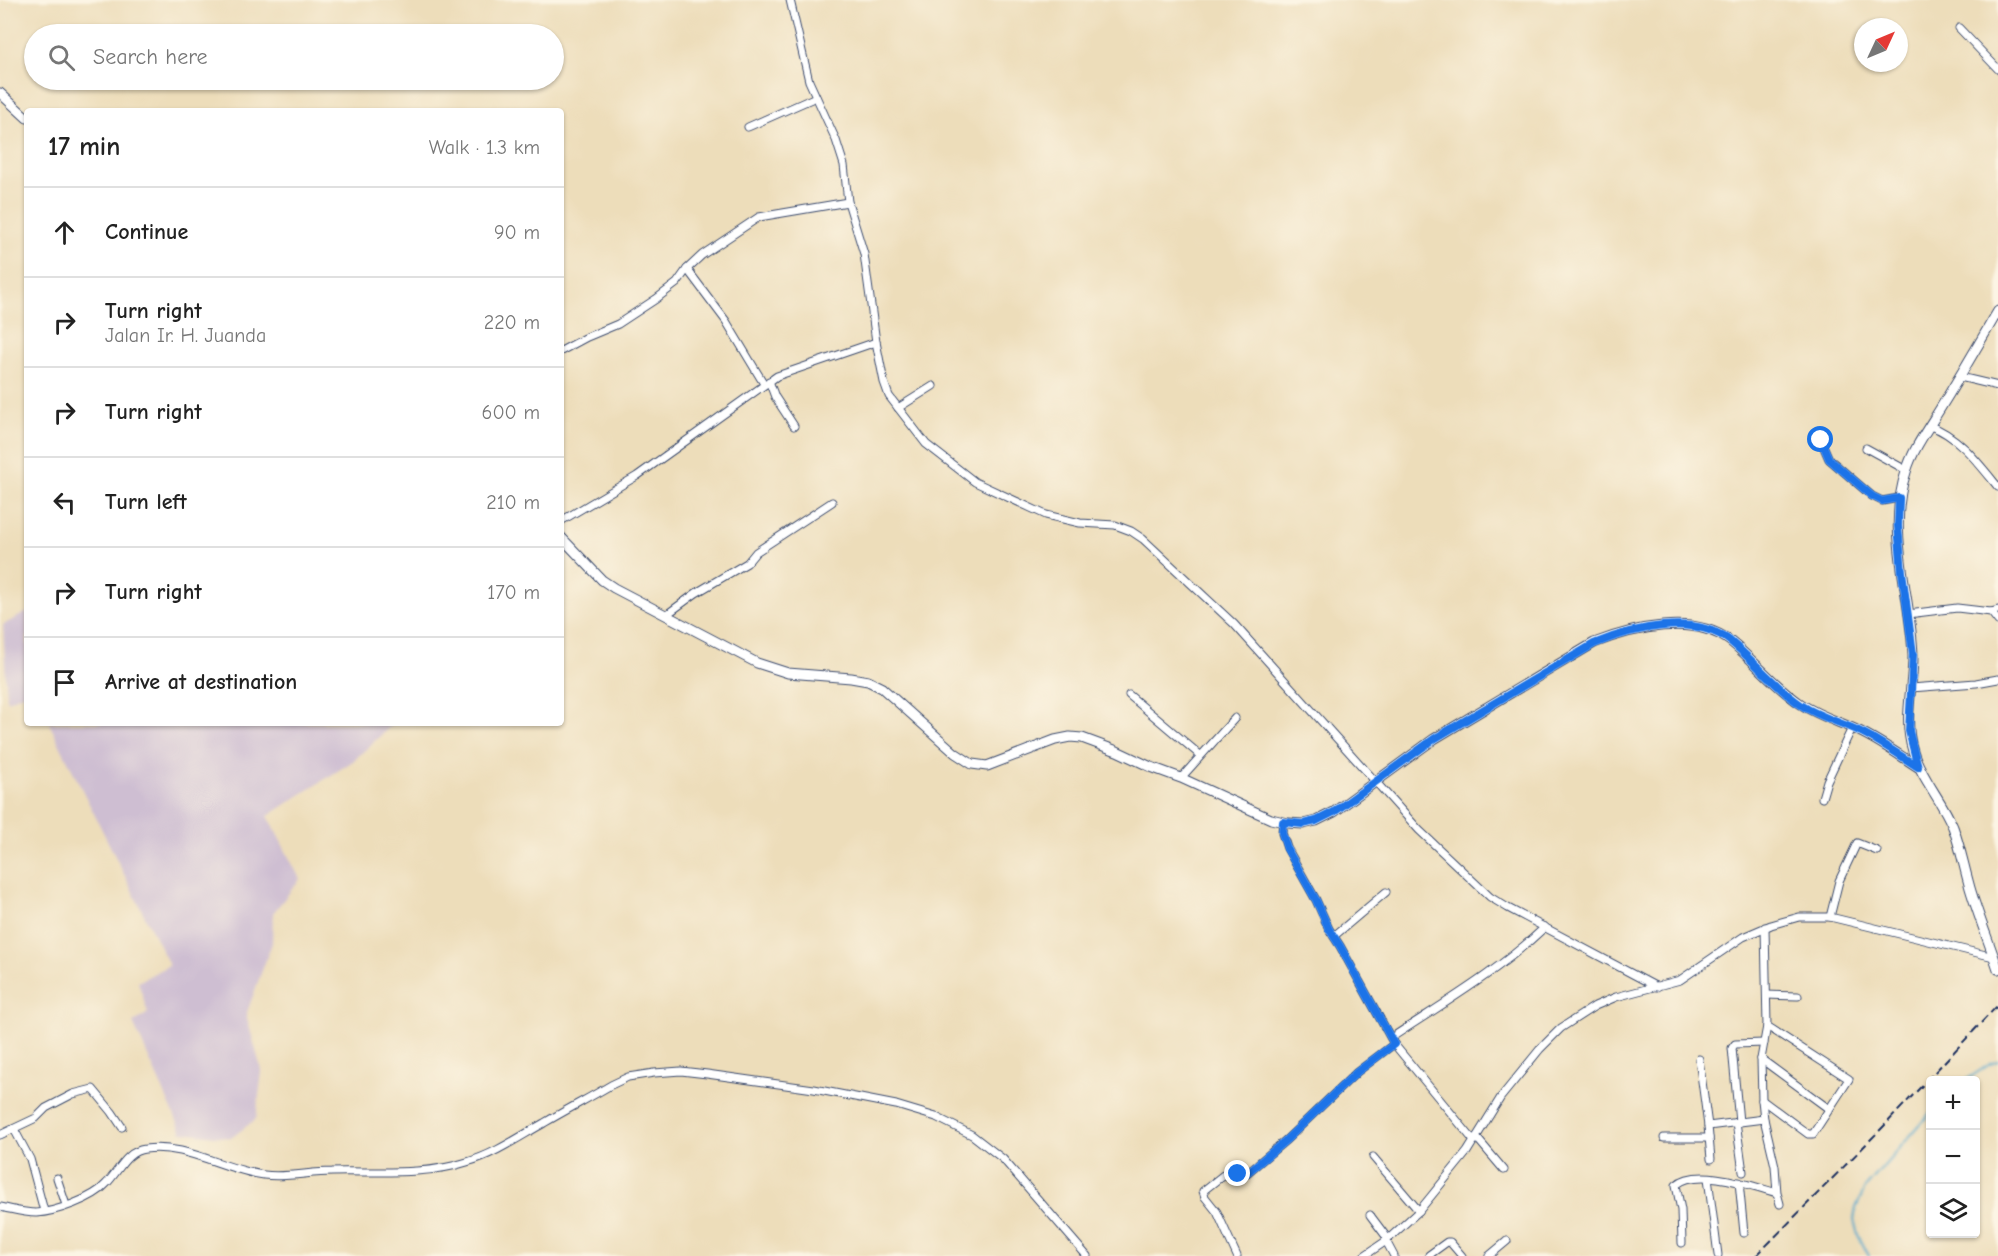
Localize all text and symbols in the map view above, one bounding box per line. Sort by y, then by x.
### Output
north arrow [1854,18,1908,72]
search box [24,24,564,90]
icon: search [45,41,78,74]
text: Search here [93,44,208,70]
text: 17 min [48,132,120,162]
text: Walk · 1.3 km [429,136,540,159]
icon: ahead [48,216,81,249]
text: Continue [105,219,188,245]
text: 90 m [494,221,540,244]
text: Turn right [105,298,202,324]
icon: right [48,306,81,339]
text: 220 m [484,311,540,334]
text: Jalan Ir. H. Juanda [105,324,266,347]
icon: right [48,396,81,429]
text: Turn right [105,399,202,425]
text: 600 m [482,401,540,424]
route start [1807,426,1833,452]
icon: left [48,486,81,519]
text: Turn left [105,489,187,515]
text: 210 m [486,491,540,514]
icon: right [48,576,81,609]
text: Turn right [105,579,202,605]
text: 170 m [487,581,540,604]
icon: arrive [48,666,81,699]
text: Arrive at destination [105,669,297,695]
map controls [1926,1076,1980,1238]
button: + [1926,1076,1980,1130]
button: − [1926,1130,1980,1184]
route end [1224,1160,1250,1186]
button: layers [1926,1184,1980,1238]

